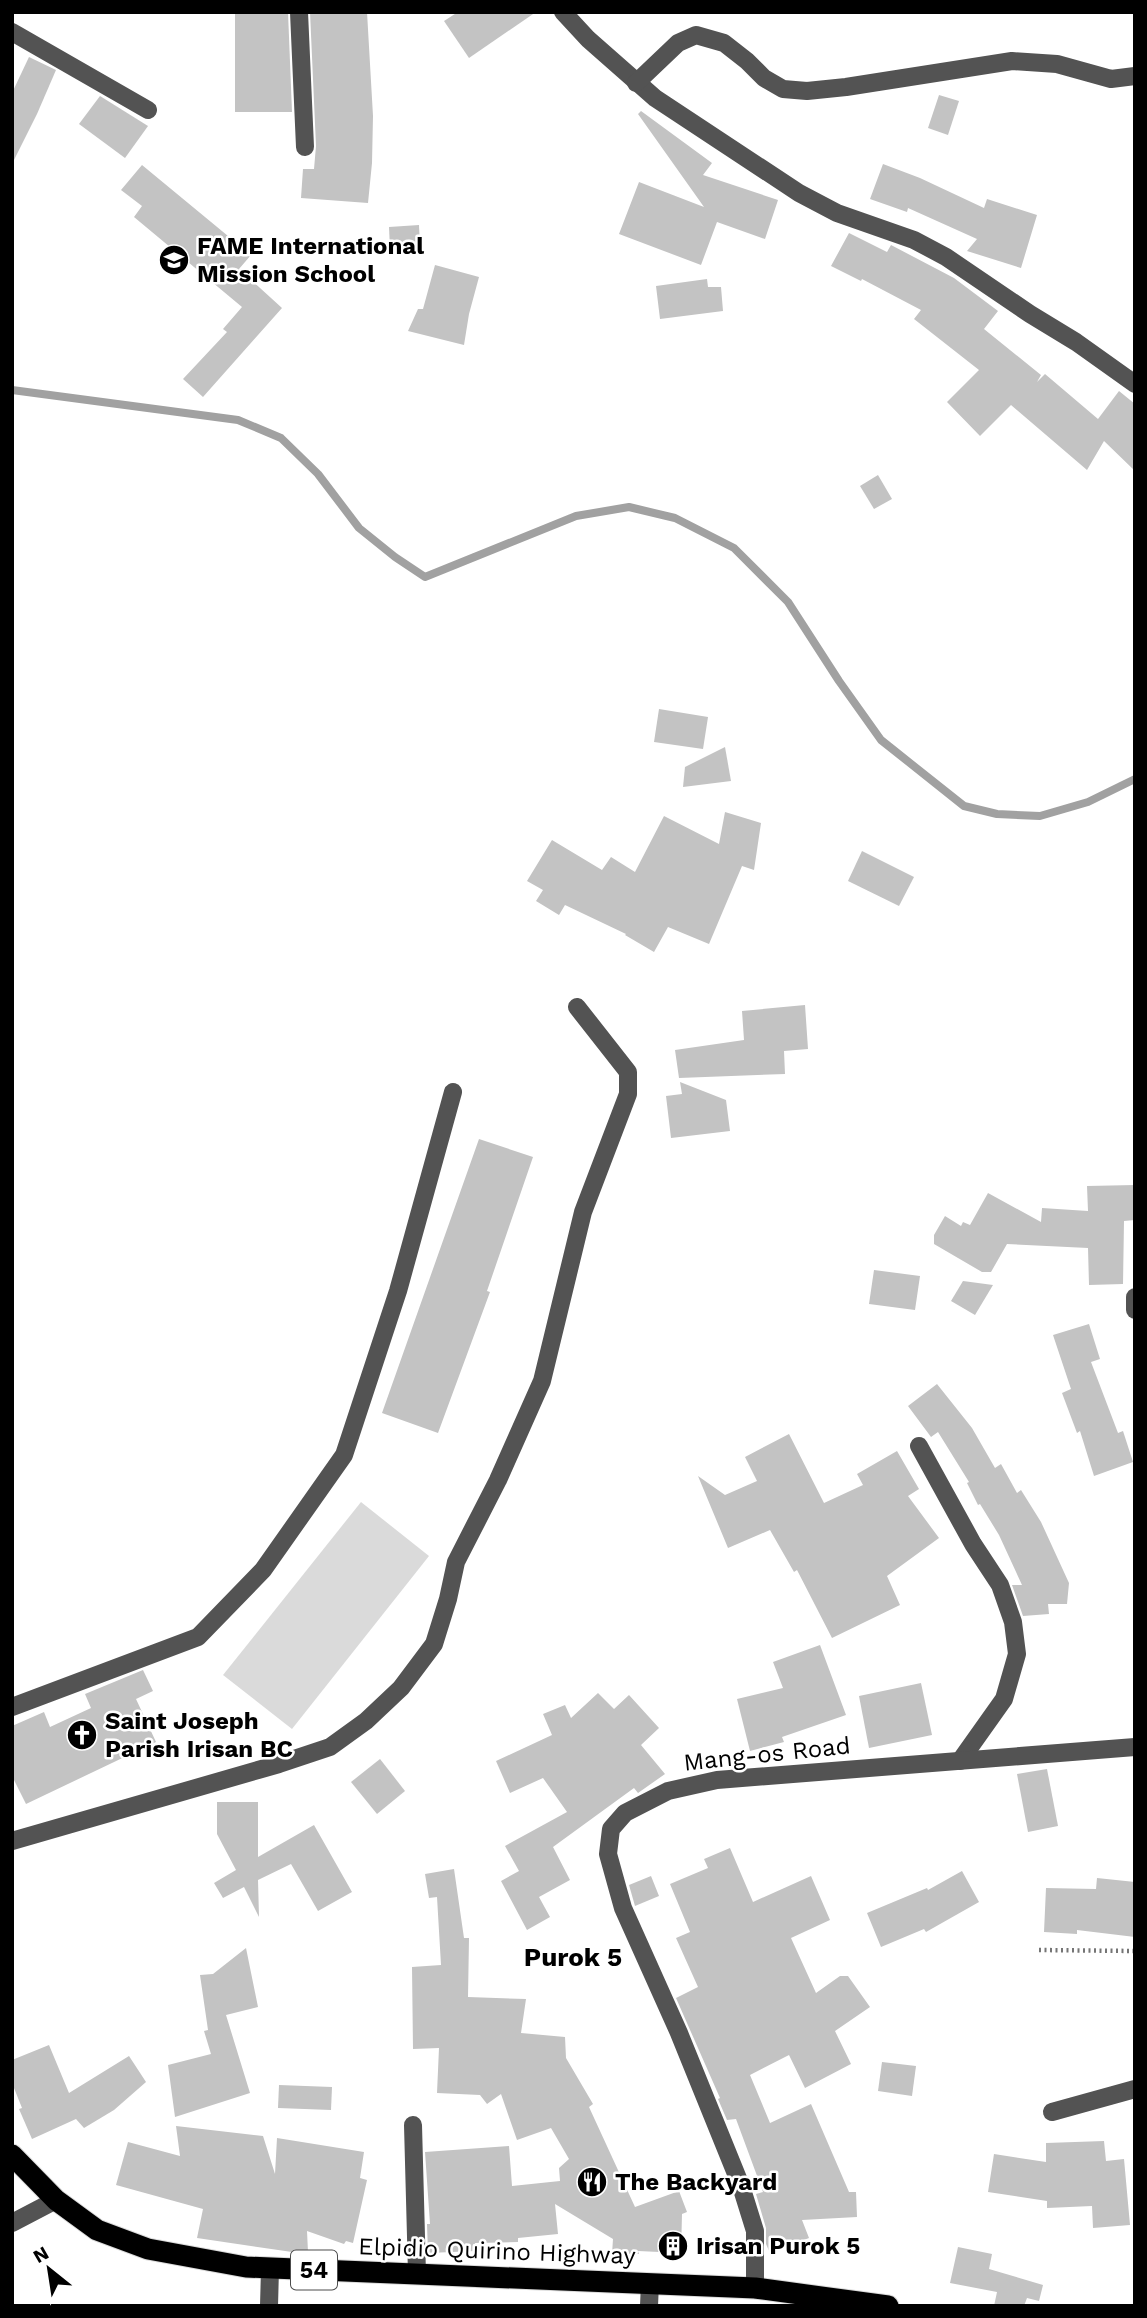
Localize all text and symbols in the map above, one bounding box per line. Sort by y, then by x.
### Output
place label: FAME International Mission School [197,232,424,288]
school or university icon: FAME International Mission School [157,243,191,277]
place label: Saint Joseph Parish Irisan BC [105,1707,293,1763]
church icon: Saint Joseph Parish Irisan BC [65,1718,99,1752]
street label: Mang-os Road [682,1731,852,1777]
district label: Purok 5 [524,1942,622,1972]
restaurant icon: The Backyard [575,2165,609,2199]
place label: The Backyard [615,2168,777,2196]
building icon: Irisan Purok 5 [656,2229,690,2263]
street label: Elpidio Quirino Highway [358,2232,637,2270]
place label: Irisan Purok 5 [696,2232,860,2260]
north arrow [14,2234,84,2304]
text: N [29,2241,53,2268]
road number: 54 [291,2250,337,2290]

